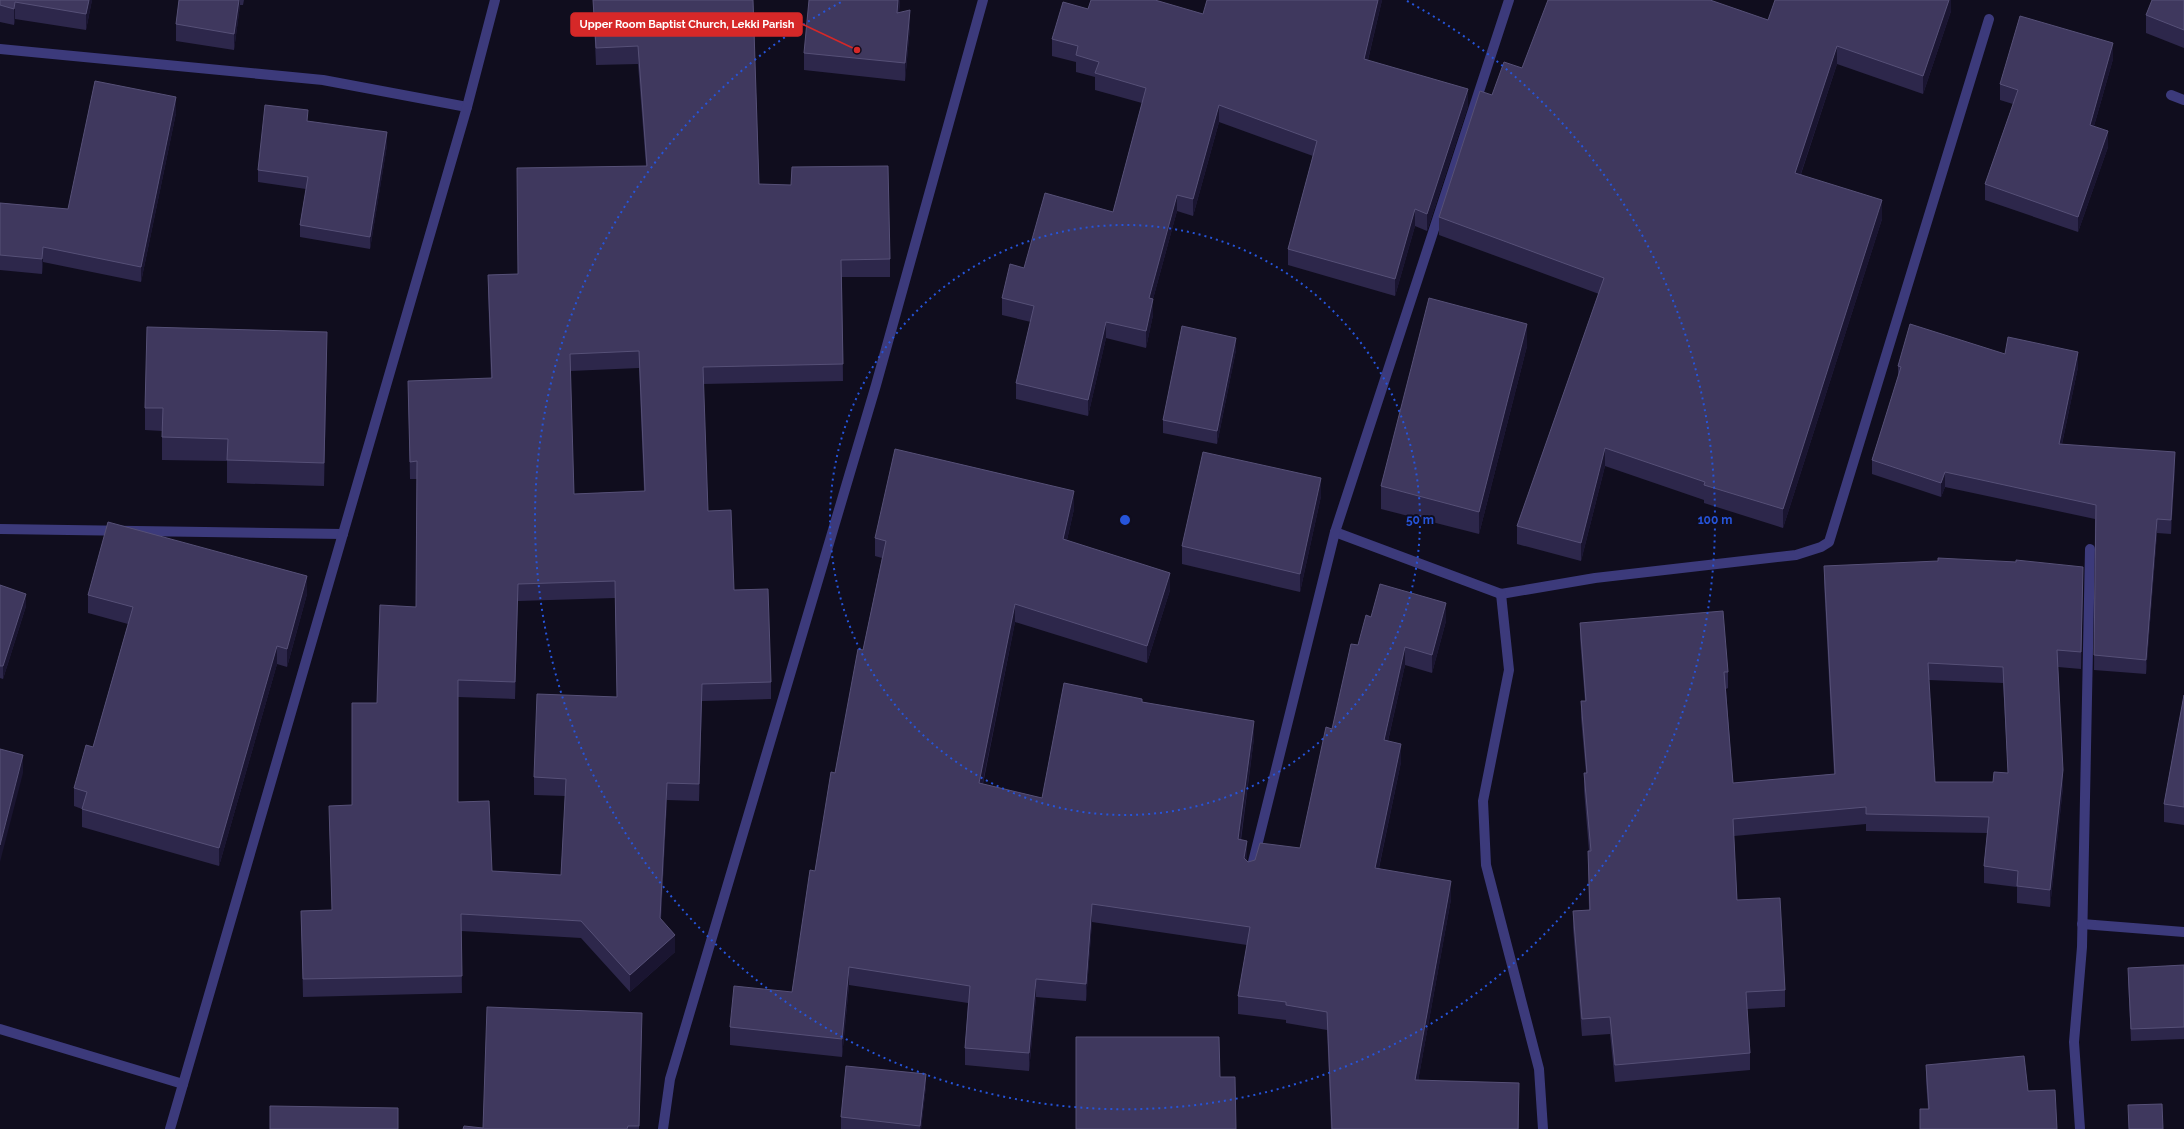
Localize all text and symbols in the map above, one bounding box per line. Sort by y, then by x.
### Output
callout: Upper Room Baptist Church, Lekki Parish [571,13,802,36]
text: Upper Room Baptist Church, Lekki Parish [580,18,795,31]
centre of rings [1118,513,1132,527]
text: 50 m [1406,513,1434,527]
text: 100 m [1698,513,1732,527]

